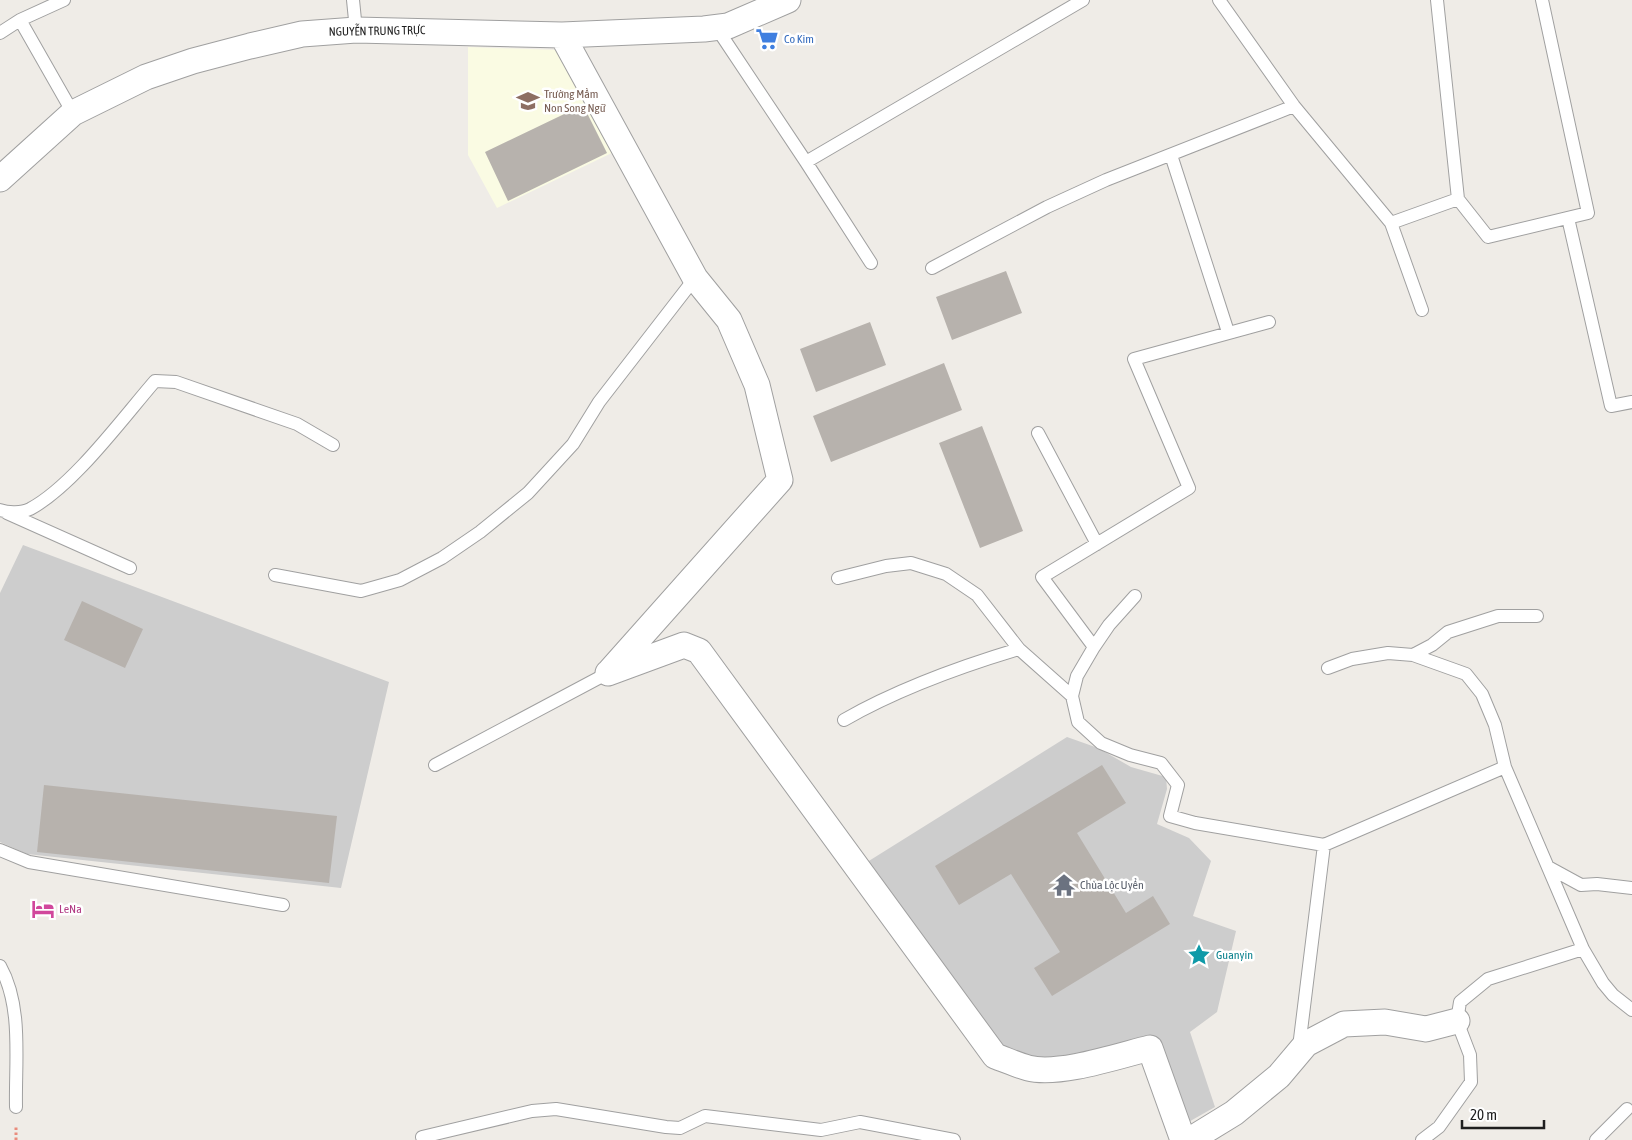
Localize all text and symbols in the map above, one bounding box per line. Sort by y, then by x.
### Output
street label: NGUYỄN TRUNG TRỰC [328,23,426,39]
supermarket icon: Co Kim [754,26,780,52]
place label: Co Kim [784,32,814,46]
place label: Trường Mầm Non Song Ngữ [544,87,606,115]
school or university icon: Trường Mầm Non Song Ngữ [515,88,541,114]
temple icon: Chùa Lộc Uyển [1051,872,1077,898]
place label: Chùa Lộc Uyển [1080,878,1144,892]
hotel icon: LeNa [30,896,56,922]
place label: LeNa [59,902,82,916]
place icon: Guanyin [1186,942,1212,968]
place label: Guanyin [1216,948,1253,962]
scale bar [1462,1098,1544,1130]
text: 20 m [1470,1106,1497,1123]

